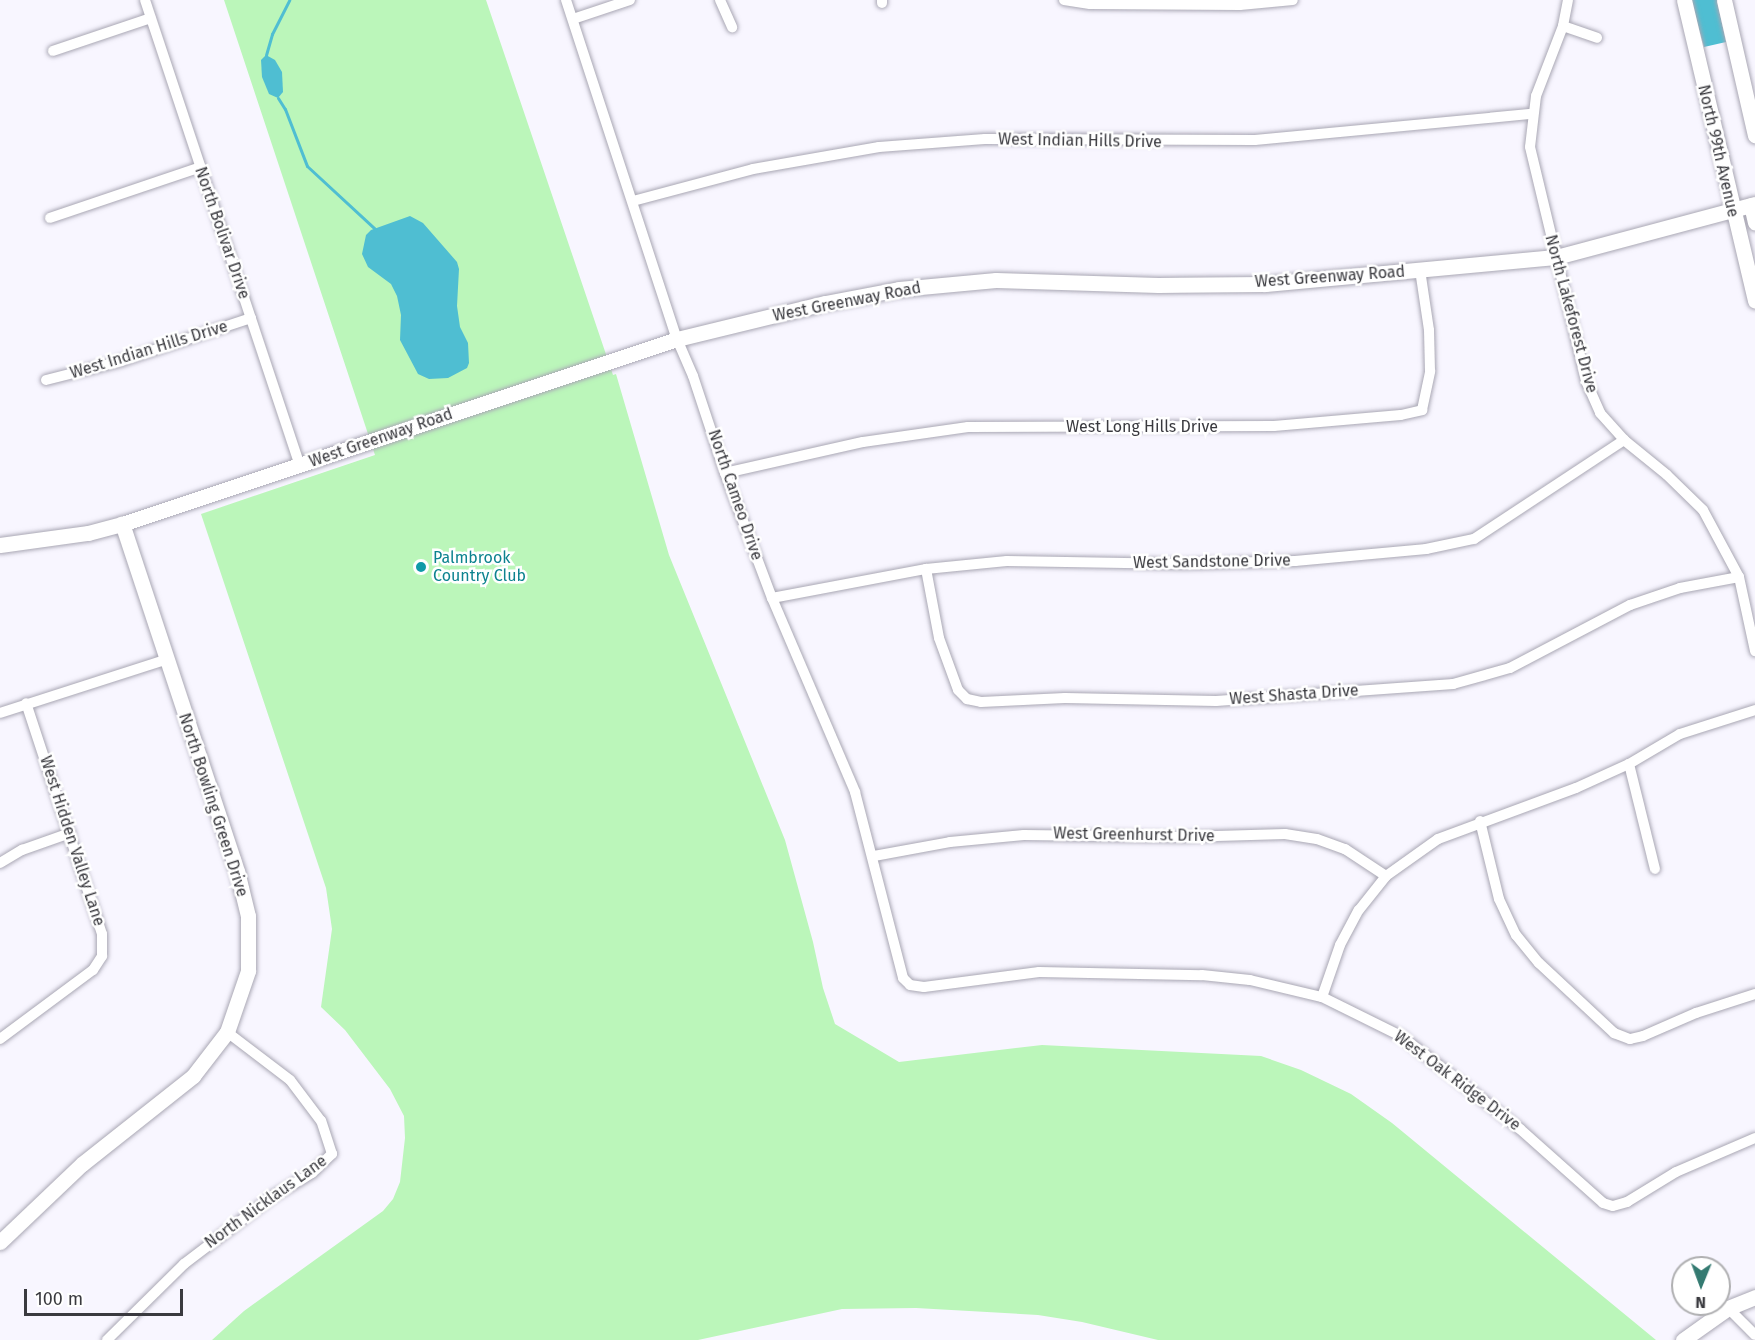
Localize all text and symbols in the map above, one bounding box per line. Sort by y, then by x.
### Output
street label: North 99th Avenue [1693,83,1743,219]
street label: West Indian Hills Drive [998,130,1162,152]
street label: North Bolivar Drive [190,164,254,302]
street label: North Lakeforest Drive [1541,233,1601,395]
street label: West Greenway Road [1254,262,1406,292]
street label: West Greenway Road [771,278,923,326]
street label: West Indian Hills Drive [68,317,230,383]
street label: West Greenway Road [307,404,455,472]
street label: West Long Hills Drive [1066,417,1218,437]
street label: North Cameo Drive [704,427,766,563]
place label: Palmbrook Country Club [433,548,526,586]
street label: West Sandstone Drive [1133,551,1291,573]
marker: Palmbrook Country Club [414,560,428,574]
street label: West Shasta Drive [1229,681,1359,709]
street label: North Bowling Green Drive [174,711,252,899]
street label: West Hidden Valley Lane [35,754,109,928]
street label: West Greenhurst Drive [1053,824,1215,846]
street label: West Oak Ridge Drive [1390,1027,1524,1135]
street label: North Nicklaus Lane [201,1151,331,1253]
north arrow [1671,1256,1731,1316]
scale bar [27,1277,186,1315]
text: 100 m [35,1288,83,1310]
text: N [1695,1293,1706,1312]

